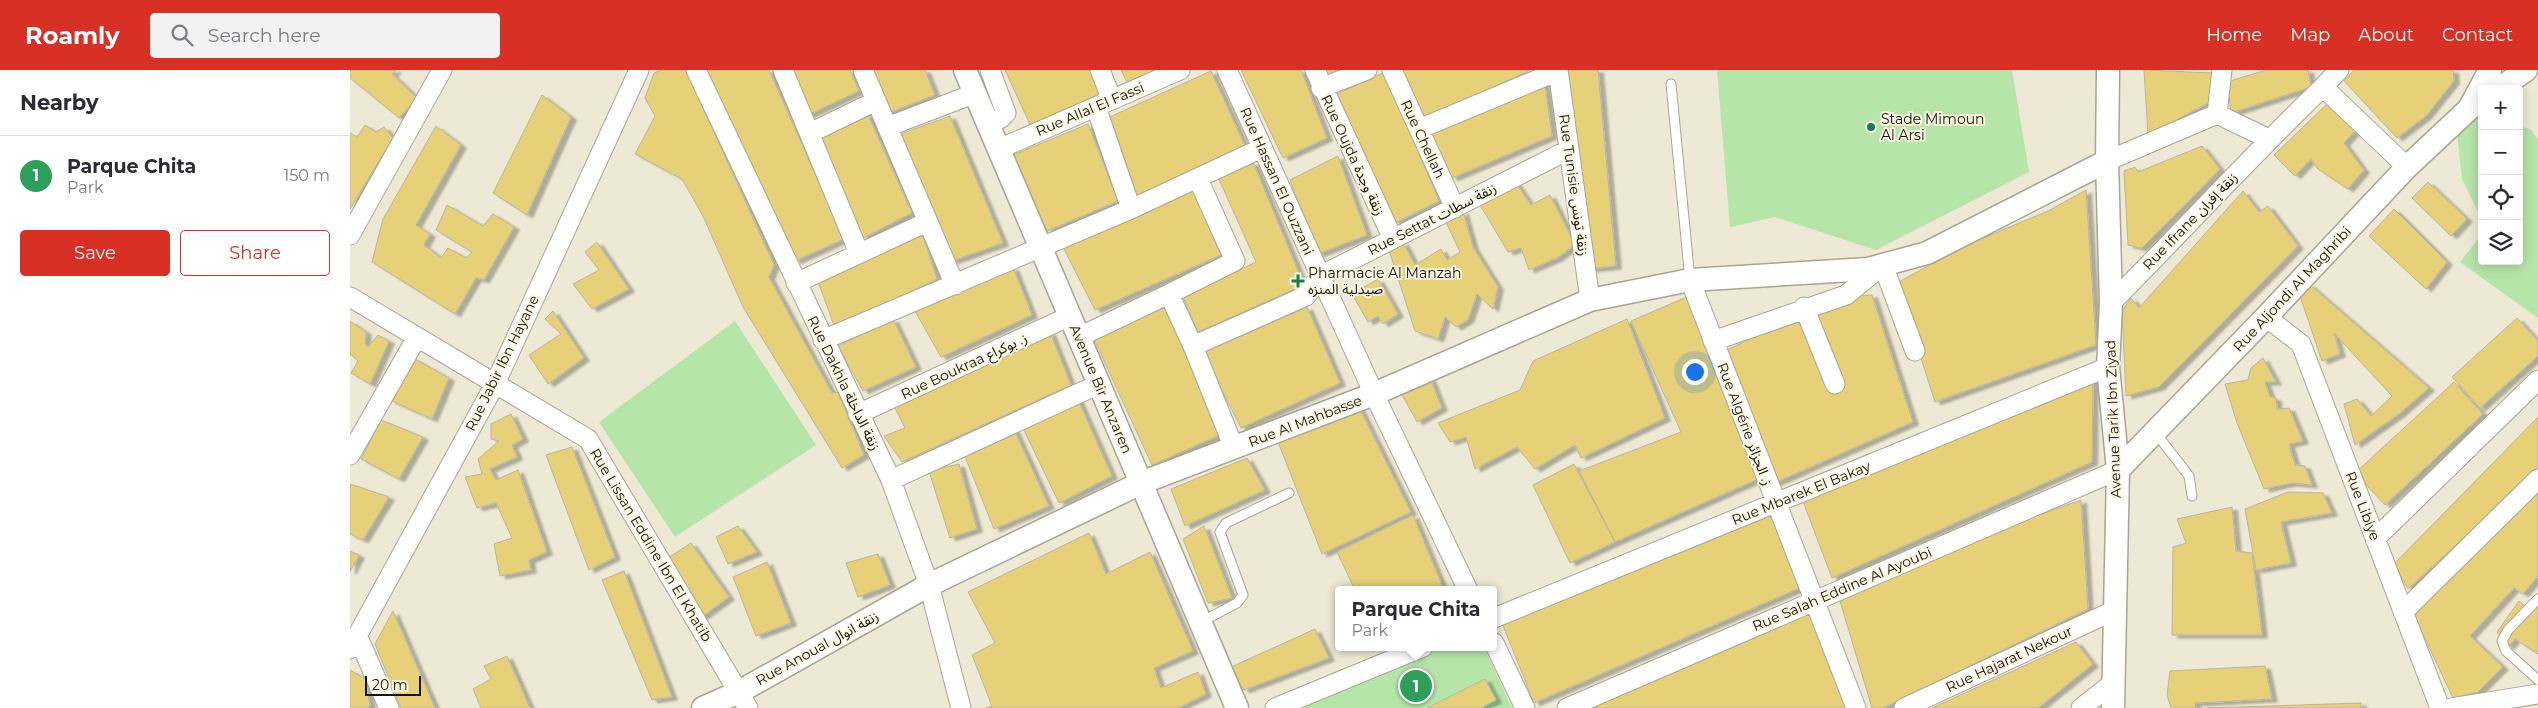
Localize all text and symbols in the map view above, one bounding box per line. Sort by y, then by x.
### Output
search box [150,13,500,58]
text: Roamly [25,21,120,50]
icon: search [168,21,196,49]
text: Search here [208,24,321,47]
text: Home [2206,24,2262,46]
text: Map [2290,24,2330,46]
text: About [2358,24,2414,46]
text: Contact [2442,24,2513,46]
street label: Rue Allal El Fassi [1033,78,1147,140]
map controls [2478,85,2523,265]
button: + [2478,85,2523,130]
text: Nearby [20,90,99,115]
street label: Rue Oujda زنقة وجدة [1317,92,1389,218]
street label: Rue Chellah [1397,97,1449,181]
street label: Rue Hassan El Ouzzani [1236,104,1318,258]
place label: Stade Mimoun Al Arsi [1881,110,1985,144]
street label: Rue Tunisie زنقة تونس [1555,113,1593,257]
marker: Stade Mimoun Al Arsi [1865,121,1877,133]
button: − [2478,130,2523,175]
text: Parque Chita [67,155,196,178]
text: 1 [33,166,39,185]
text: 150 m [283,166,330,185]
street label: Rue Ifrane زنقة إفران [2139,168,2242,274]
button: locate [2478,175,2523,220]
text: Park [67,178,104,197]
street label: Rue Settat زنقة سطات [1365,179,1499,259]
button: layers [2478,220,2523,265]
street label: Rue Aljondi Al Maghribi [2229,222,2355,356]
button: Save [20,230,170,276]
button: Share [180,230,330,276]
place label: Pharmacie Al Manzah صيدلية المنزه [1308,264,1462,298]
marker: Pharmacie Al Manzah صيدلية المنزه [1292,275,1304,287]
street label: Rue Jabir Ibn Hayane [461,292,543,434]
street label: Rue Dakhla زنقة الداخلة [803,313,885,453]
street label: Avenue Bir Anzaren [1066,322,1136,456]
street label: Rue Boukraa ز. بوكراع [898,329,1031,405]
street label: Avenue Tarik Ibn Ziyad [2101,340,2125,498]
your location [1682,359,1708,385]
street label: Rue Algérie ز. الجزائر [1713,360,1777,488]
street label: Rue Al Mahbasse [1246,391,1364,451]
street label: Rue Lissan Eddine Ibn El Khatib [586,445,716,645]
street label: Rue Mbarek El Bakay [1729,457,1873,529]
street label: Rue Libiye [2342,469,2384,543]
street label: Rue Salah Eddine Al Ayoubi [1750,543,1934,635]
popup [1335,586,1497,651]
text: Parque Chita [1351,598,1481,621]
street label: Rue Anoual زنقة انوال [752,607,882,689]
text: Park [1351,621,1388,640]
street label: Rue Hajarat Nekour [1943,622,2076,696]
pin: 1 [1400,667,1432,705]
scale bar [365,673,421,696]
text: 20 m [372,676,408,694]

